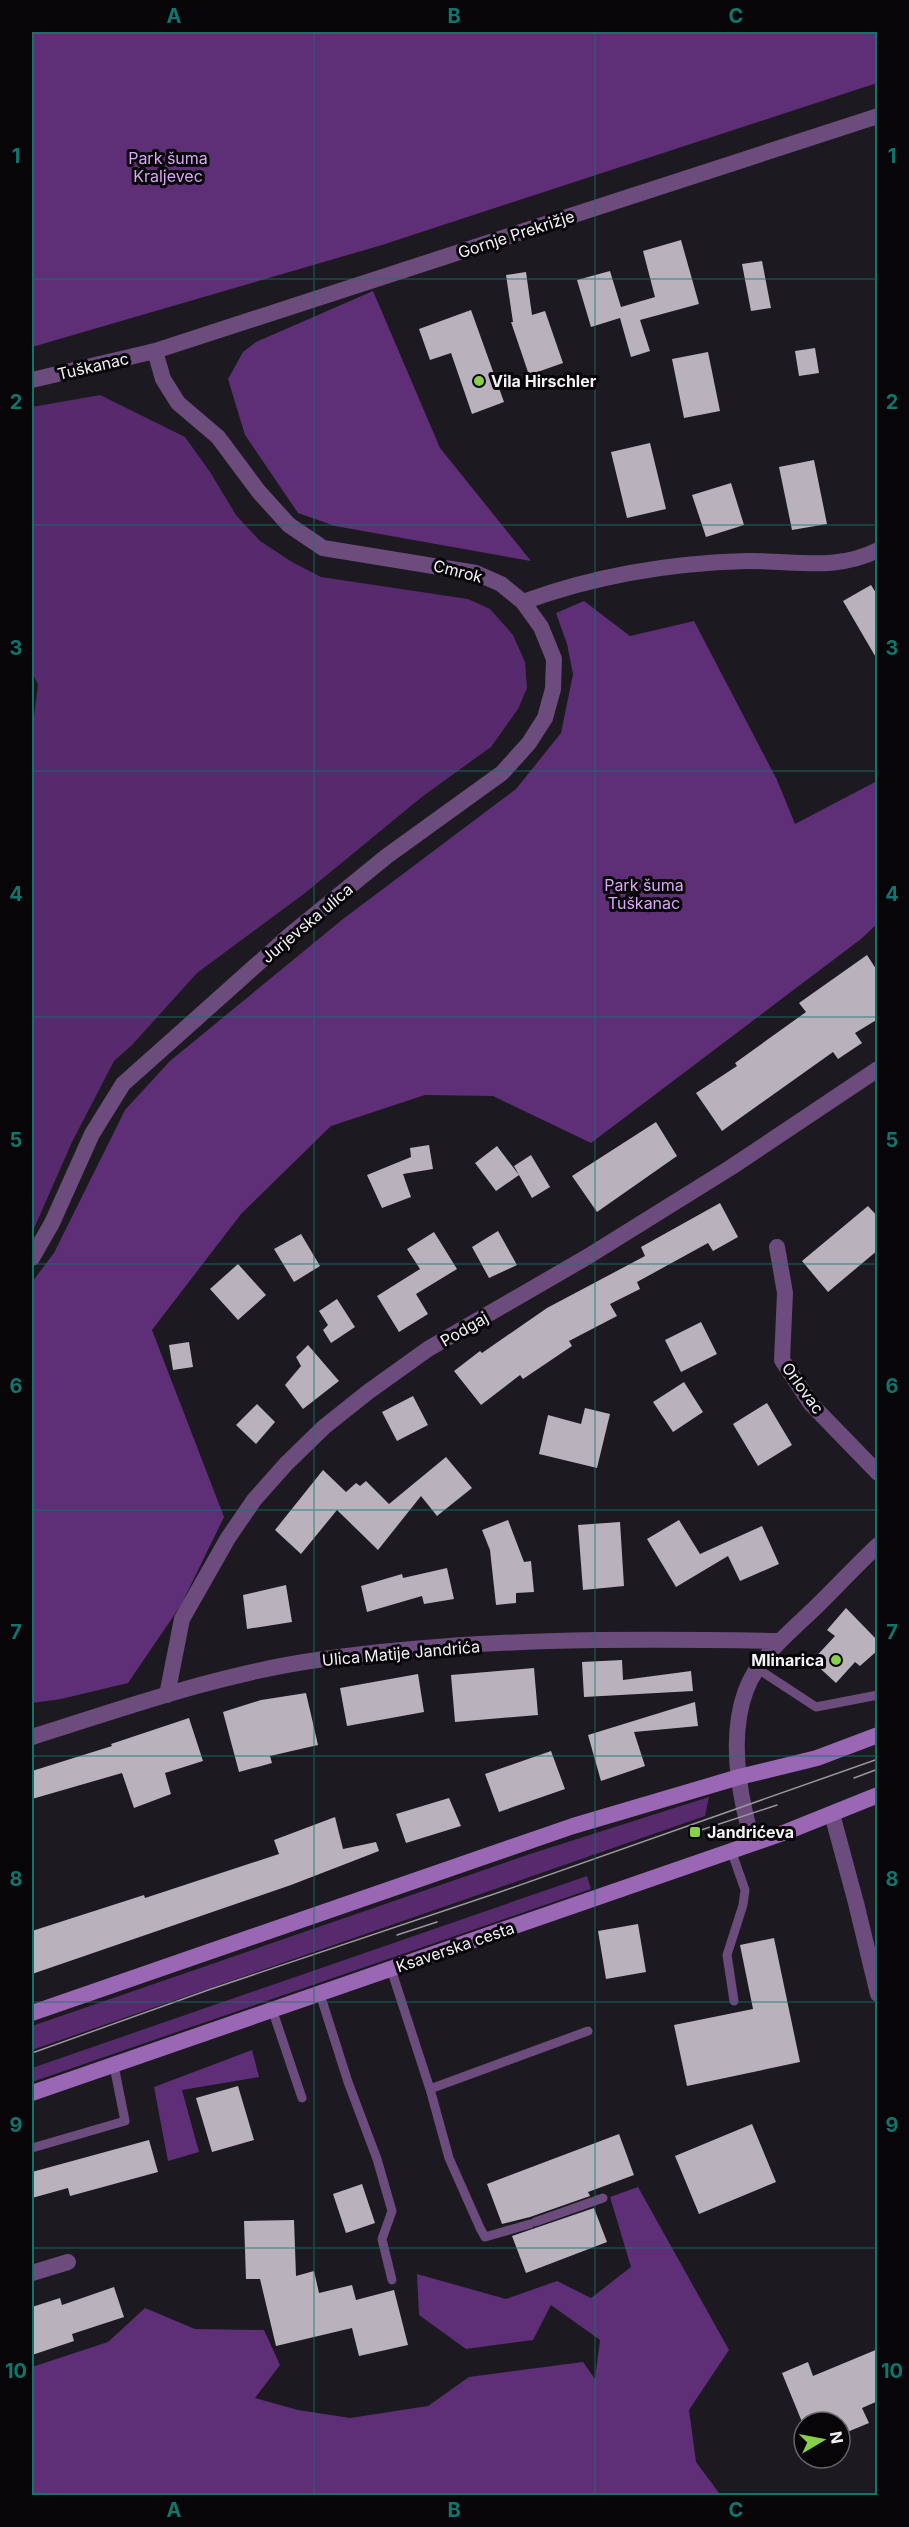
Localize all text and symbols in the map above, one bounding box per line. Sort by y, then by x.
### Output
text: A [167,4,182,28]
text: B [447,4,461,28]
text: C [729,4,743,28]
text: 1 [12,144,20,168]
text: 1 [888,144,896,168]
park label: Park šuma Kraljevec [128,148,208,186]
street label: Gornje Prekrižje [455,206,577,262]
street label: Tuškanac [55,348,131,384]
place label: Vila Hirschler [491,371,597,391]
marker: Vila Hirschler [472,374,486,388]
text: 2 [10,390,22,414]
text: 2 [886,390,898,414]
street label: Cmrok [431,555,485,587]
text: 3 [10,636,22,660]
text: 3 [886,636,898,660]
park label: Park šuma Tuškanac [604,875,684,913]
street label: Jurjevska ulica [257,879,357,967]
text: 4 [9,882,23,906]
text: 4 [885,882,899,906]
text: 5 [10,1128,22,1152]
text: 5 [886,1128,898,1152]
street label: Podgaj [436,1307,492,1351]
street label: Orlovac [778,1358,828,1418]
text: 6 [10,1374,23,1398]
text: 6 [886,1374,899,1398]
text: 7 [10,1620,22,1644]
text: 7 [886,1620,898,1644]
street label: Ulica Matije Jandrića [321,1636,481,1670]
place label: Mlinarica [751,1650,824,1670]
marker: Mlinarica [829,1653,843,1667]
place label: Jandrićeva [707,1822,794,1842]
marker: Jandrićeva [688,1825,702,1839]
text: 8 [9,1867,23,1891]
text: 8 [885,1867,899,1891]
street label: Ksaverska cesta [393,1917,517,1977]
text: 9 [10,2113,23,2137]
text: 9 [886,2113,899,2137]
text: 10 [5,2359,27,2383]
text: 10 [881,2359,903,2383]
north arrow [792,2410,852,2470]
text: N [826,2430,848,2445]
text: A [167,2498,182,2522]
text: B [447,2498,461,2522]
text: C [729,2498,743,2522]

